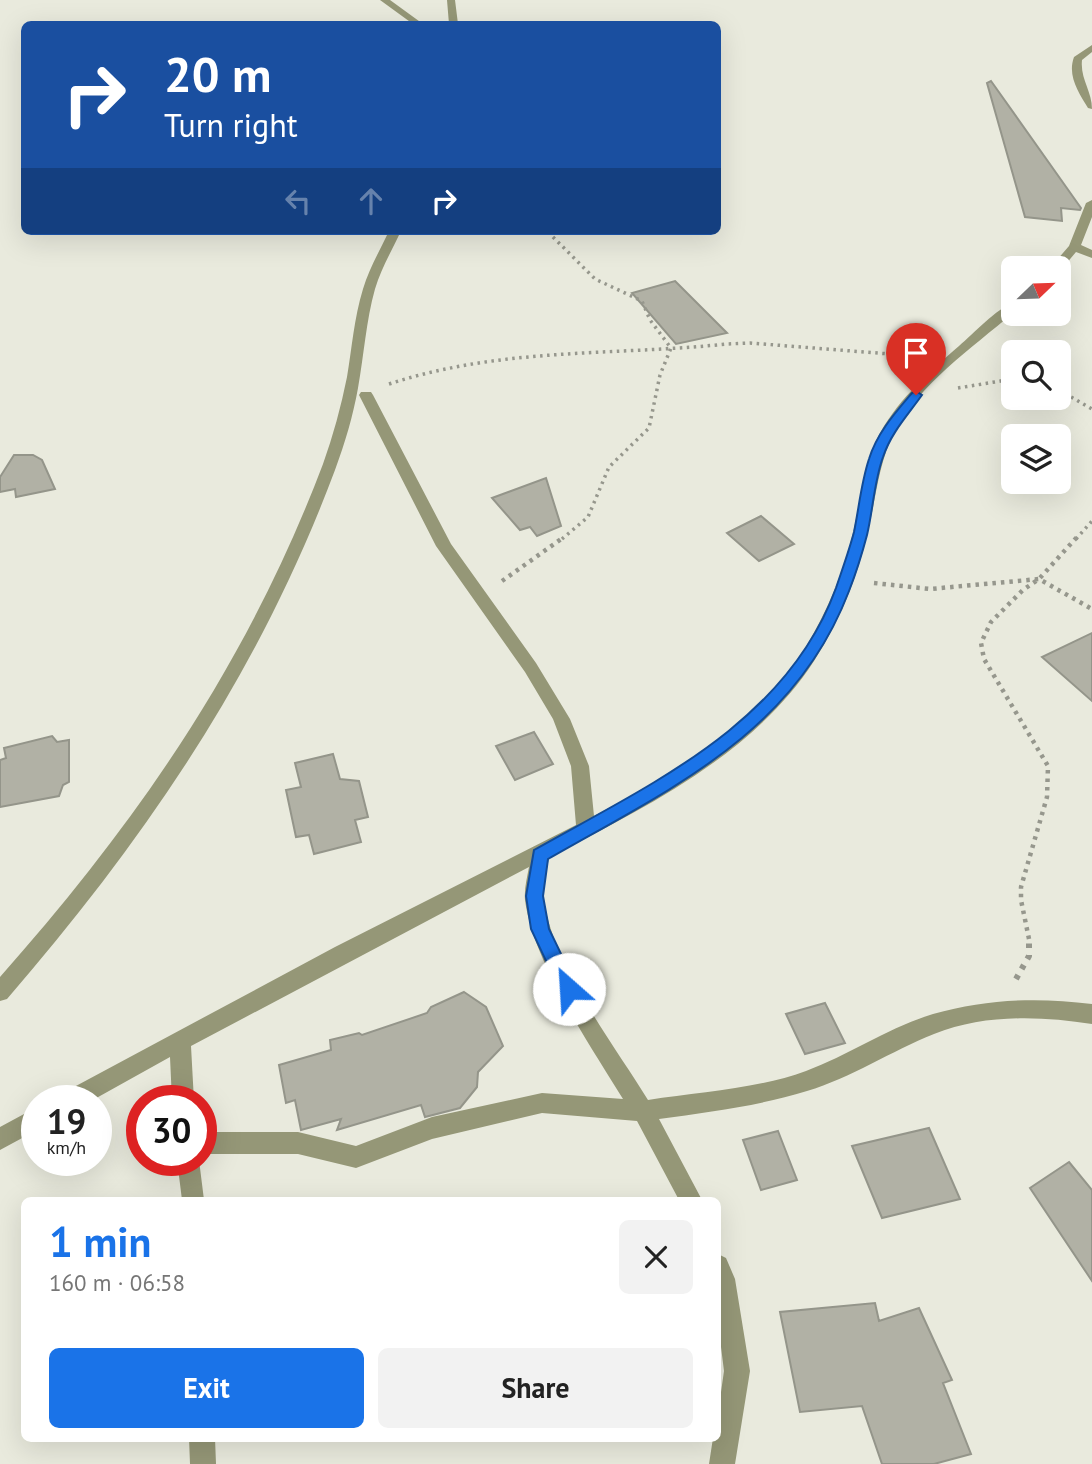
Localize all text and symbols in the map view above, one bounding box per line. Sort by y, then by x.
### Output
text: 20 m [164,42,271,106]
icon: right [49,49,140,140]
text: Turn right [164,104,298,146]
icon: left [279,182,317,220]
icon: ahead [352,182,390,220]
icon: right [425,182,463,220]
north arrow [1001,256,1071,326]
map controls [1001,256,1071,494]
pin [886,323,946,395]
icon: arrive [897,334,935,372]
button: search [1001,340,1071,410]
button: layers [1001,424,1071,494]
position arrow [532,952,606,1026]
speed limit sign: 30 [126,1085,217,1176]
text: 19 [47,1098,86,1144]
text: km/h [47,1136,86,1159]
text: 1 min [49,1214,151,1269]
button: close [619,1220,693,1294]
text: 160 m · 06:58 [49,1268,185,1297]
button: Exit [49,1348,364,1428]
button: Share [378,1348,693,1428]

